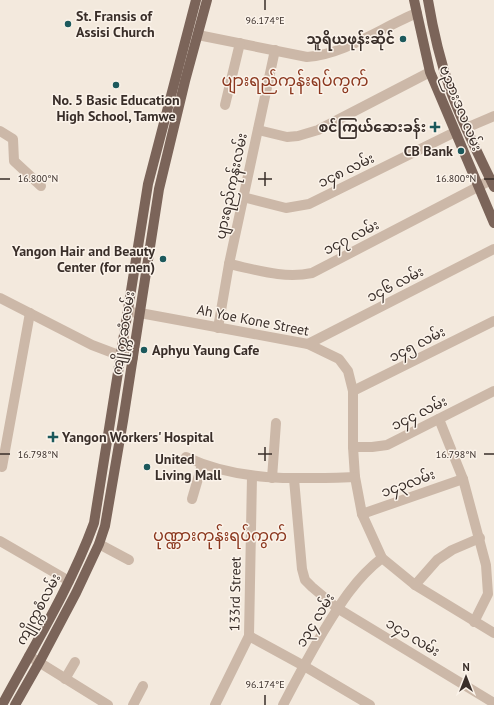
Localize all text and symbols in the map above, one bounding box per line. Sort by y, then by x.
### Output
place label: St. Fransis of Assisi Church [76,7,155,41]
text: 96.174°E [246,14,285,27]
marker: St. Fransis of Assisi Church [63,19,73,29]
place label: သူရိယဖုန်းဆိုင် [306,29,395,51]
marker: သူရိယဖုန်းဆိုင် [398,34,408,44]
street label: ဗညားဒလလမ်း [433,62,487,155]
district label: ပျားရည်ကုန်းရပ်ကွက် [222,69,368,95]
marker: No. 5 Basic Education High School, Tamwe [111,80,121,90]
place label: No. 5 Basic Education High School, Tamwe [52,91,180,125]
place label: စင်ကြယ်ဆေးခန်း [318,117,426,139]
marker: စင်ကြယ်ဆေးခန်း [429,121,441,133]
street label: ပျားရည်ကုန်းလမ်း [210,131,254,241]
place label: CB Bank [404,142,453,160]
marker: CB Bank [456,146,466,156]
street label: ၁၄၈ လမ်း [315,148,378,194]
text: 16.800°N [18,172,58,185]
text: 16.800°N [436,172,476,185]
street label: ၁၄၇ လမ်း [320,214,383,261]
place label: Yangon Hair and Beauty Center (for men) [11,242,155,276]
marker: Yangon Hair and Beauty Center (for men) [158,254,168,264]
street label: ၁၄၆ လမ်း [363,261,428,309]
street label: ကျိုက္ကဆံလမ်း [107,290,141,377]
street label: Ah Yoe Kone Street [195,300,311,340]
street label: ၁၄၅ လမ်း [385,321,449,368]
place label: Aphyu Yaung Cafe [152,341,259,359]
marker: Aphyu Yaung Cafe [139,345,149,355]
street label: ၁၄၄ လမ်း [388,391,451,437]
place label: Yangon Workers' Hospital [61,428,215,446]
marker: Yangon Workers' Hospital [47,431,59,443]
text: 16.798°N [18,448,58,461]
text: 16.798°N [436,448,476,461]
place label: United Living Mall [155,450,222,484]
marker: United Living Mall [142,462,152,472]
street label: ၁၄၃လမ်း [378,464,438,504]
district label: ပုဏ္ဏားကုန်းရပ်ကွက် [153,524,287,550]
street label: 133rd Street [225,556,245,631]
street label: ကျိုက္ကစံလမ်း [11,570,67,649]
street label: ၁၃၄ လမ်း [291,589,341,652]
street label: ၁၄၁ လမ်း [381,613,444,663]
north arrow [446,657,486,697]
text: N [462,660,470,674]
text: 96.174°E [246,678,285,691]

